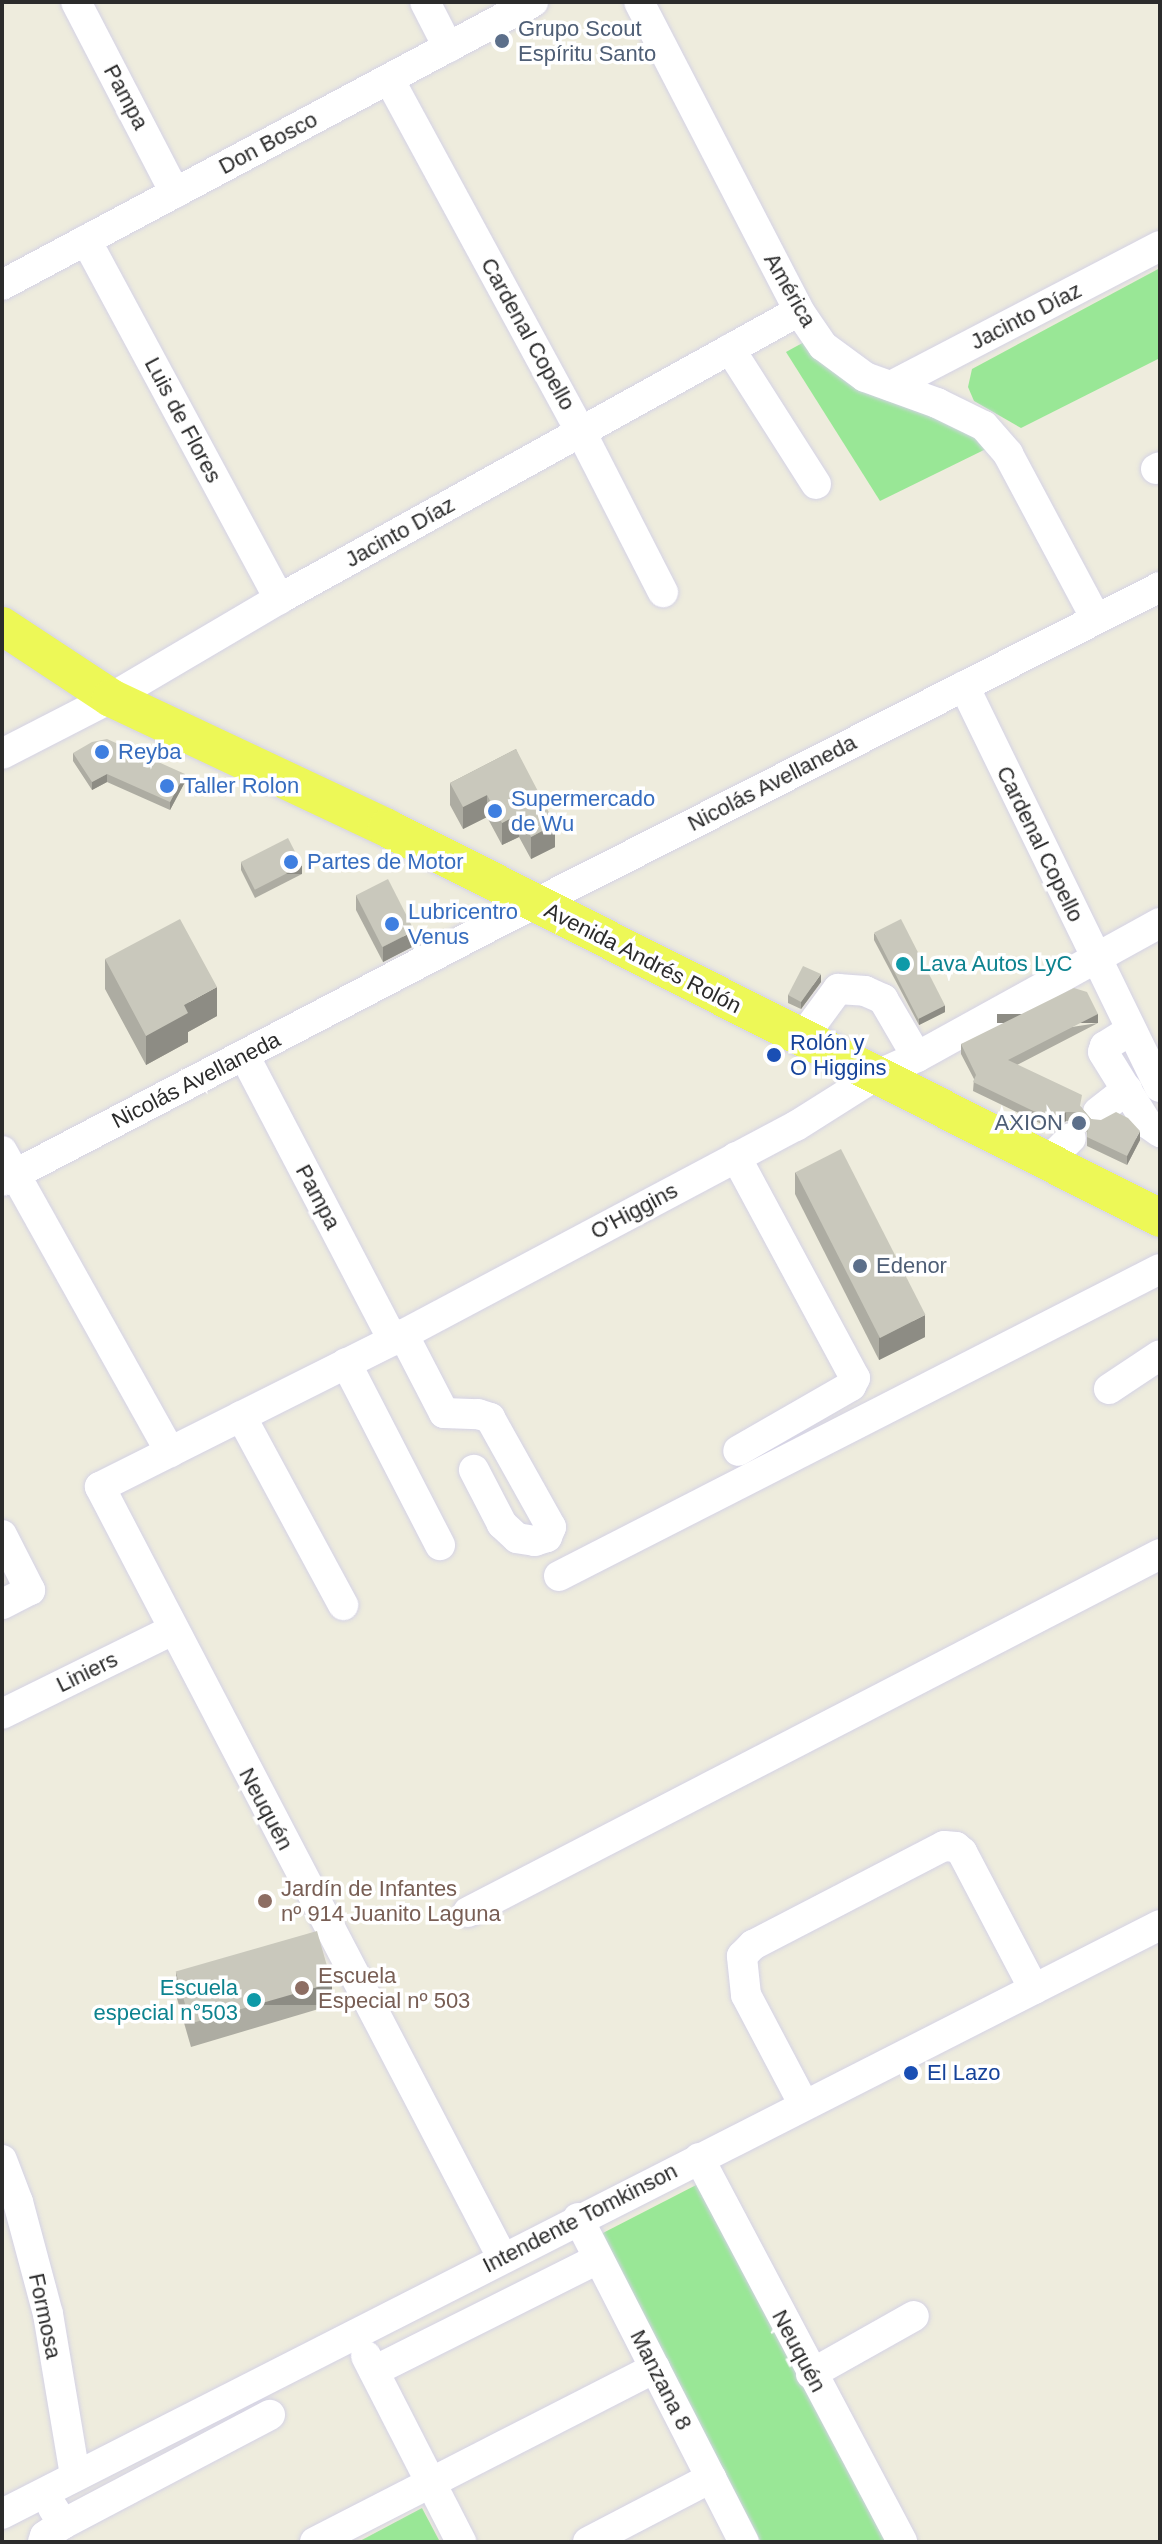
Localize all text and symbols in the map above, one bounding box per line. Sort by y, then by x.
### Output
place label: Grupo Scout Espíritu Santo [518,15,656,66]
marker: Grupo Scout Espíritu Santo [493,32,511,50]
street label: Pampa [98,60,154,134]
street label: Don Bosco [214,106,322,180]
street label: América [758,248,822,332]
street label: Cardenal Copello [475,253,581,415]
street label: Jacinto Díaz [966,277,1086,355]
street label: Luis de Flores [139,353,227,487]
street label: Jacinto Díaz [341,491,459,573]
street label: Nicolás Avellaneda [683,729,861,837]
place label: Reyba [118,739,182,765]
marker: Reyba [93,743,111,761]
street label: Cardenal Copello [991,762,1089,926]
place label: Taller Rolon [183,773,299,799]
marker: Taller Rolon [158,777,176,795]
place label: Supermercado de Wu [511,785,655,836]
marker: Supermercado de Wu [486,802,504,820]
place label: Partes de Motor [307,849,464,875]
marker: Partes de Motor [282,853,300,871]
street label: Avenida Andrés Rolón [540,897,746,1019]
place label: Lubricentro Venus [408,898,518,950]
marker: Lubricentro Venus [383,915,401,933]
place label: Lava Autos LyC [919,951,1073,977]
marker: Lava Autos LyC [894,955,912,973]
street label: Nicolás Avellaneda [107,1026,285,1134]
place label: Rolón y O Higgins [790,1029,887,1080]
marker: Rolón y O Higgins [765,1046,783,1064]
place label: AXION [995,1110,1063,1136]
marker: AXION [1070,1114,1088,1132]
street label: Pampa [290,1160,346,1234]
street label: O'Higgins [586,1177,682,1245]
place label: Edenor [876,1253,947,1279]
marker: Edenor [851,1257,869,1275]
street label: Liniers [52,1646,122,1698]
street label: Neuquén [233,1763,299,1855]
place label: Jardín de Infantes nº 914 Juanito Laguna [281,1875,501,1926]
marker: Jardín de Infantes nº 914 Juanito Laguna [256,1892,274,1910]
place label: Escuela Especial nº 503 [318,1962,470,2014]
place label: Escuela especial n°503 [93,1974,238,2026]
marker: Escuela Especial nº 503 [293,1979,311,1997]
marker: Escuela especial n°503 [245,1991,263,2009]
place label: El Lazo [927,2060,1000,2086]
marker: El Lazo [902,2064,920,2082]
street label: Intendente Tomkinson [478,2157,682,2279]
street label: Formosa [23,2271,67,2361]
street label: Neuquén [766,2305,832,2397]
street label: Manzana 8 [625,2326,697,2434]

